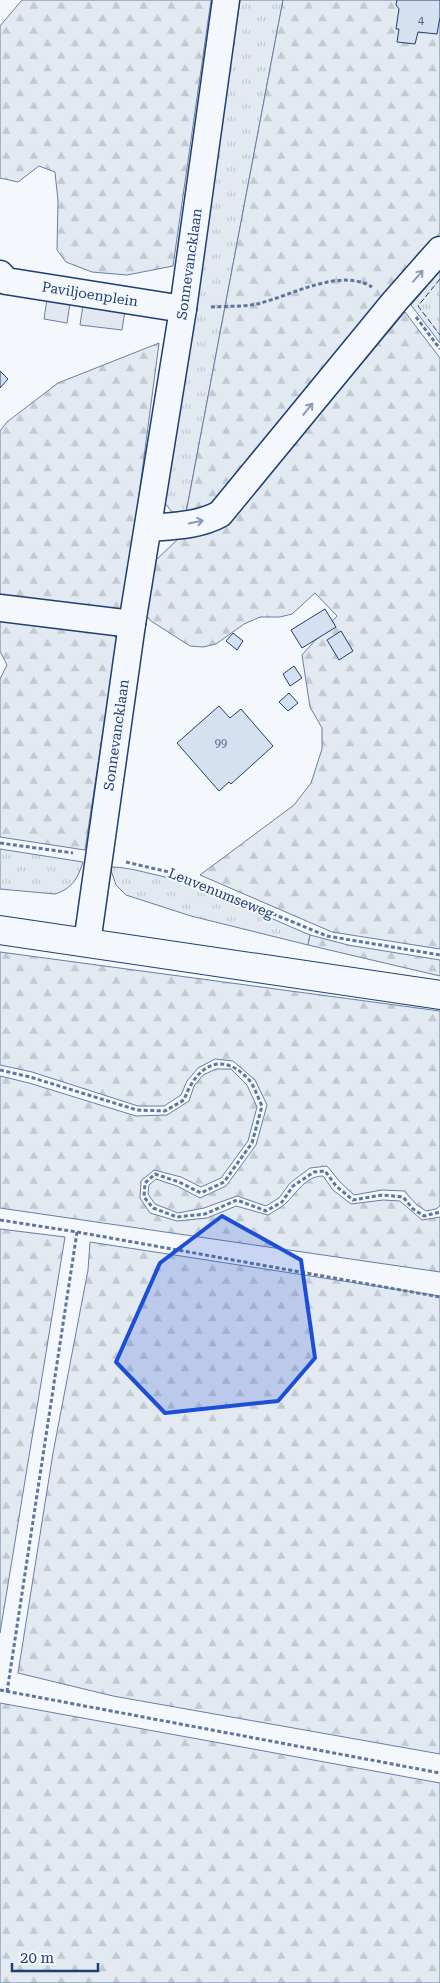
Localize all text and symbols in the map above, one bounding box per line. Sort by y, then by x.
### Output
house number: 4 [418,14,425,27]
street label: Sonnevancklaan [173,207,205,321]
one-way arrow [412,269,423,282]
street label: Paviljoenplein [41,279,139,309]
one-way arrow [302,403,313,416]
one-way arrow [187,517,203,526]
street label: Sonnevancklaan [100,678,132,792]
house number: 99 [215,737,227,750]
street label: Leuvenumseweg [166,865,276,921]
scale bar [12,1940,99,1972]
text: 20 m [20,1949,55,1967]

